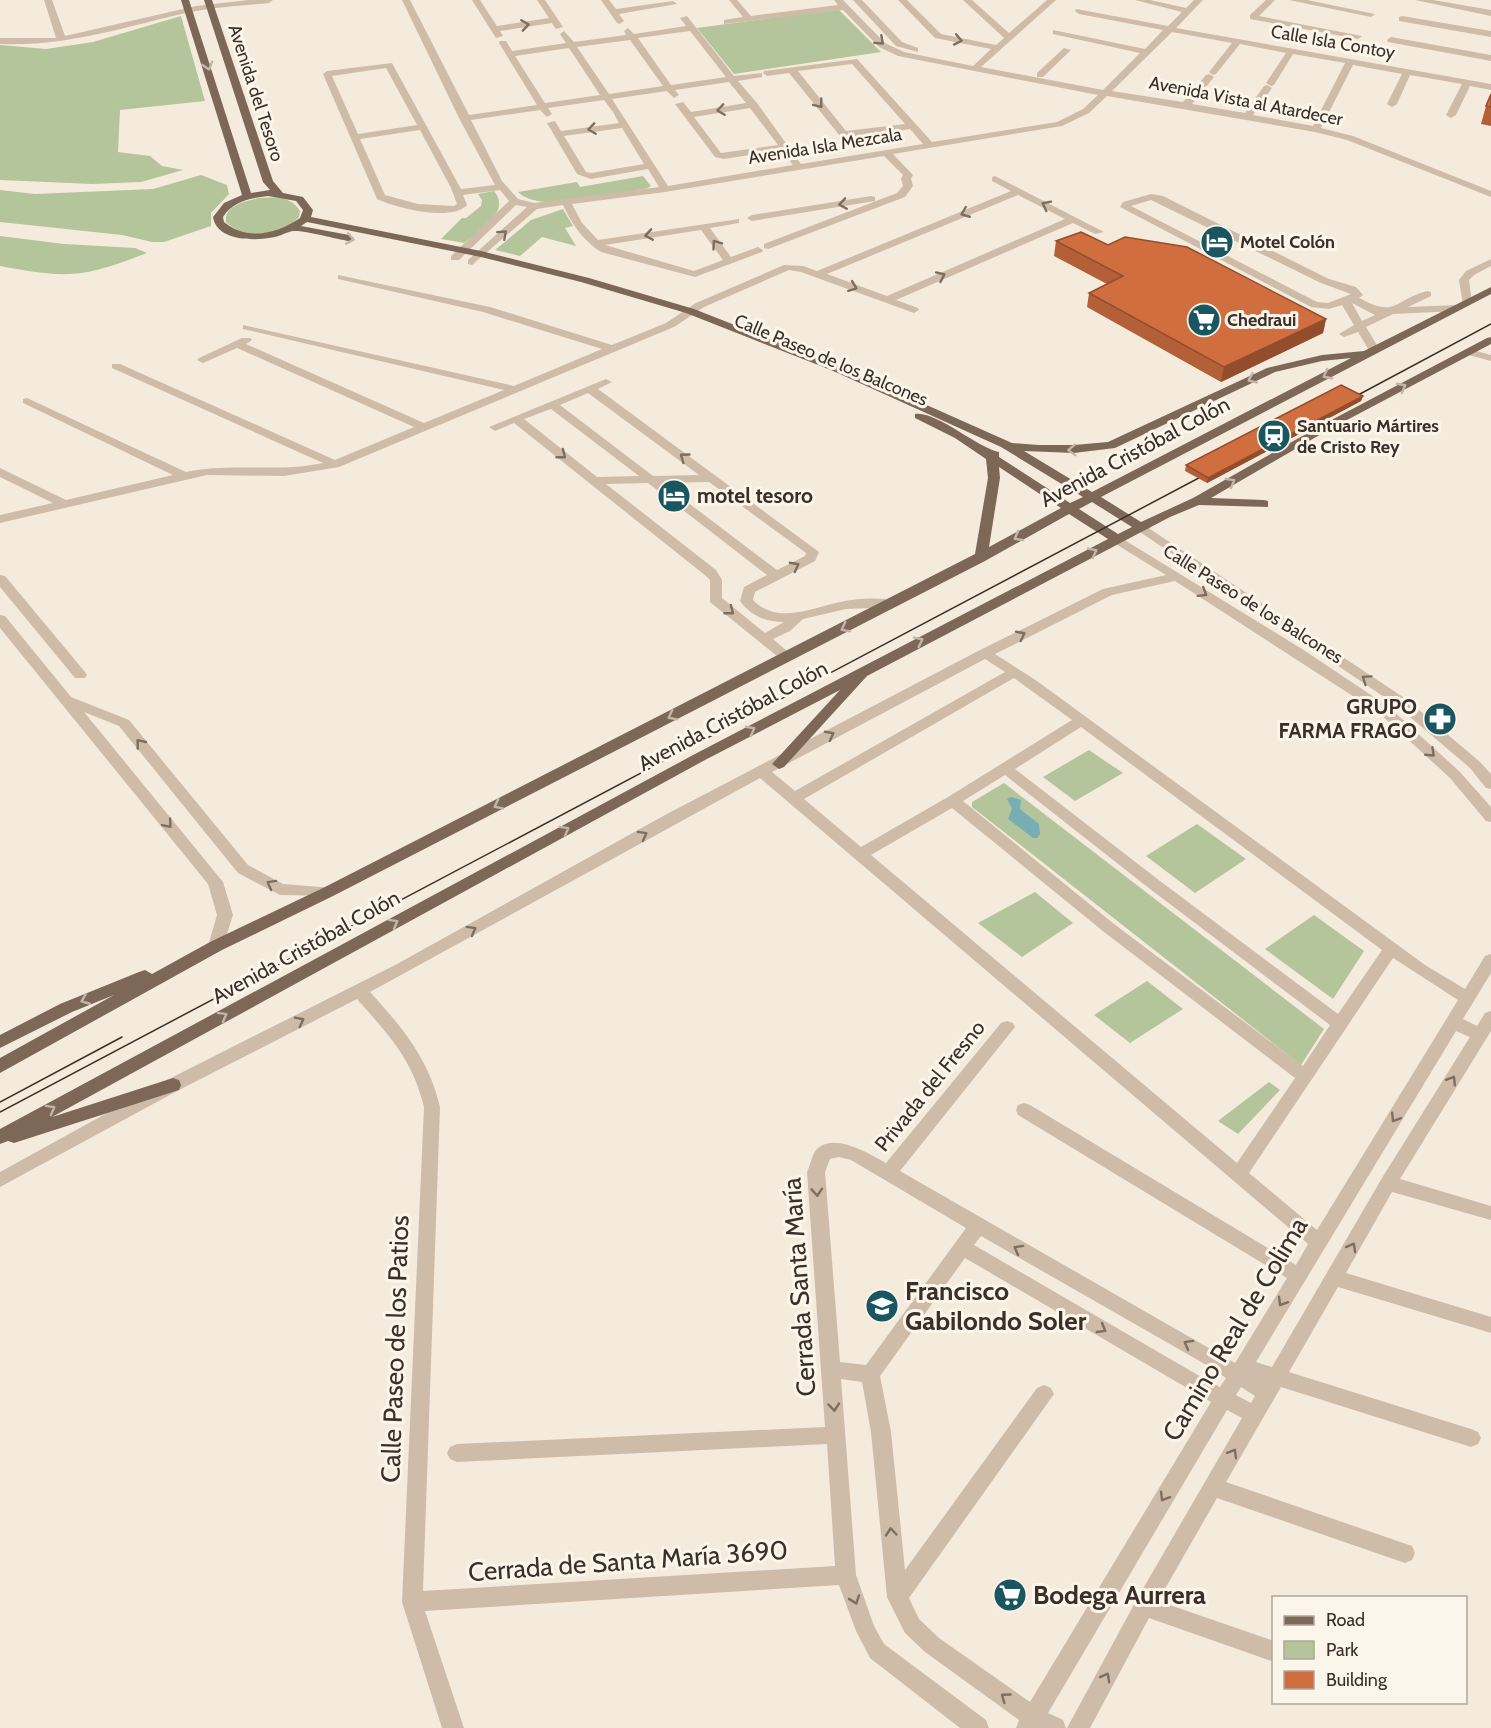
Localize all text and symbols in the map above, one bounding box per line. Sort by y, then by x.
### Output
one-way arrow [520,19,529,31]
street label: Calle Isla Contoy [1269,20,1397,64]
street label: Avenida del Tesoro [224,22,289,164]
one-way arrow [953,33,963,46]
one-way arrow [873,34,884,45]
one-way arrow [200,60,213,71]
street label: Avenida Vista al Atardecer [1147,71,1345,131]
one-way arrow [811,97,822,108]
one-way arrow [717,104,726,116]
one-way arrow [587,123,596,135]
street label: Avenida Isla Mezcala [747,123,904,169]
one-way arrow [839,197,848,209]
one-way arrow [1042,201,1053,212]
one-way arrow [961,206,972,218]
hotel icon: Motel Colón [1199,224,1235,260]
one-way arrow [644,228,653,240]
one-way arrow [496,230,507,241]
place label: Motel Colón [1240,231,1335,253]
one-way arrow [345,232,355,245]
one-way arrow [713,239,724,250]
one-way arrow [934,271,945,283]
one-way arrow [847,280,858,292]
supermarket icon: Chedraui [1186,302,1222,338]
street label: Calle Paseo de los Balcones [731,309,931,411]
place label: Chedraui [1227,309,1296,331]
one-way arrow [1323,368,1333,379]
one-way arrow [1248,372,1259,384]
one-way arrow [1395,383,1406,394]
street label: Avenida Cristóbal Colón [1036,391,1234,512]
place label: Santuario Mártires de Cristo Rey [1297,415,1439,458]
station icon: Santuario Mártires de Cristo Rey [1256,418,1292,454]
one-way arrow [1068,444,1077,457]
one-way arrow [555,447,566,458]
one-way arrow [679,453,690,464]
hotel icon: motel tesoro [656,478,692,514]
one-way arrow [1225,478,1235,489]
place label: motel tesoro [697,483,813,508]
one-way arrow [1014,530,1024,542]
street label: Calle Paseo de los Balcones [1159,540,1347,668]
one-way arrow [1086,548,1097,560]
one-way arrow [789,562,800,573]
one-way arrow [1196,586,1207,597]
one-way arrow [723,603,734,614]
one-way arrow [841,620,852,632]
one-way arrow [1015,630,1026,642]
one-way arrow [913,637,924,649]
street label: Avenida Cristóbal Colón [634,655,832,776]
one-way arrow [1362,675,1373,686]
place label: GRUPO FARMA FRAGO [1279,694,1417,743]
pharmacy icon: GRUPO FARMA FRAGO [1422,701,1458,737]
one-way arrow [667,709,678,721]
one-way arrow [745,725,756,737]
one-way arrow [824,731,834,742]
one-way arrow [136,738,147,749]
one-way arrow [1424,746,1434,757]
one-way arrow [494,798,504,809]
one-way arrow [160,817,171,828]
one-way arrow [559,826,570,837]
one-way arrow [636,831,647,842]
one-way arrow [267,880,277,891]
street label: Avenida Cristóbal Colón [208,885,404,1009]
one-way arrow [388,919,398,930]
one-way arrow [466,926,476,937]
one-way arrow [81,993,92,1005]
one-way arrow [217,1012,227,1023]
street label: Privada del Fresno [869,1015,990,1156]
one-way arrow [293,1016,304,1028]
one-way arrow [1444,1076,1456,1086]
one-way arrow [45,1105,56,1116]
one-way arrow [1391,1112,1403,1122]
street label: Cerrada Santa María [775,1176,823,1397]
one-way arrow [811,1187,824,1196]
street label: Camino Real de Colima [1156,1211,1315,1447]
street label: Calle Paseo de los Patios [374,1214,416,1483]
one-way arrow [1345,1243,1356,1254]
one-way arrow [1014,1245,1024,1256]
place label: Francisco Gabilondo Soler [905,1275,1087,1337]
school or university icon: Francisco Gabilondo Soler [864,1288,900,1324]
one-way arrow [1278,1296,1290,1306]
one-way arrow [1096,1322,1106,1333]
one-way arrow [1184,1340,1194,1352]
one-way arrow [827,1403,840,1412]
one-way arrow [1226,1448,1238,1459]
one-way arrow [1160,1491,1172,1501]
one-way arrow [885,1527,898,1536]
street label: Cerrada de Santa María 3690 [467,1534,789,1588]
supermarket icon: Bodega Aurrera [992,1577,1028,1613]
place label: Bodega Aurrera [1033,1579,1206,1611]
one-way arrow [848,1594,861,1605]
legend [1272,1596,1467,1704]
text: Road [1326,1609,1365,1631]
text: Park [1326,1639,1359,1661]
text: Building [1326,1669,1388,1691]
one-way arrow [1099,1673,1110,1683]
one-way arrow [1001,1694,1012,1705]

